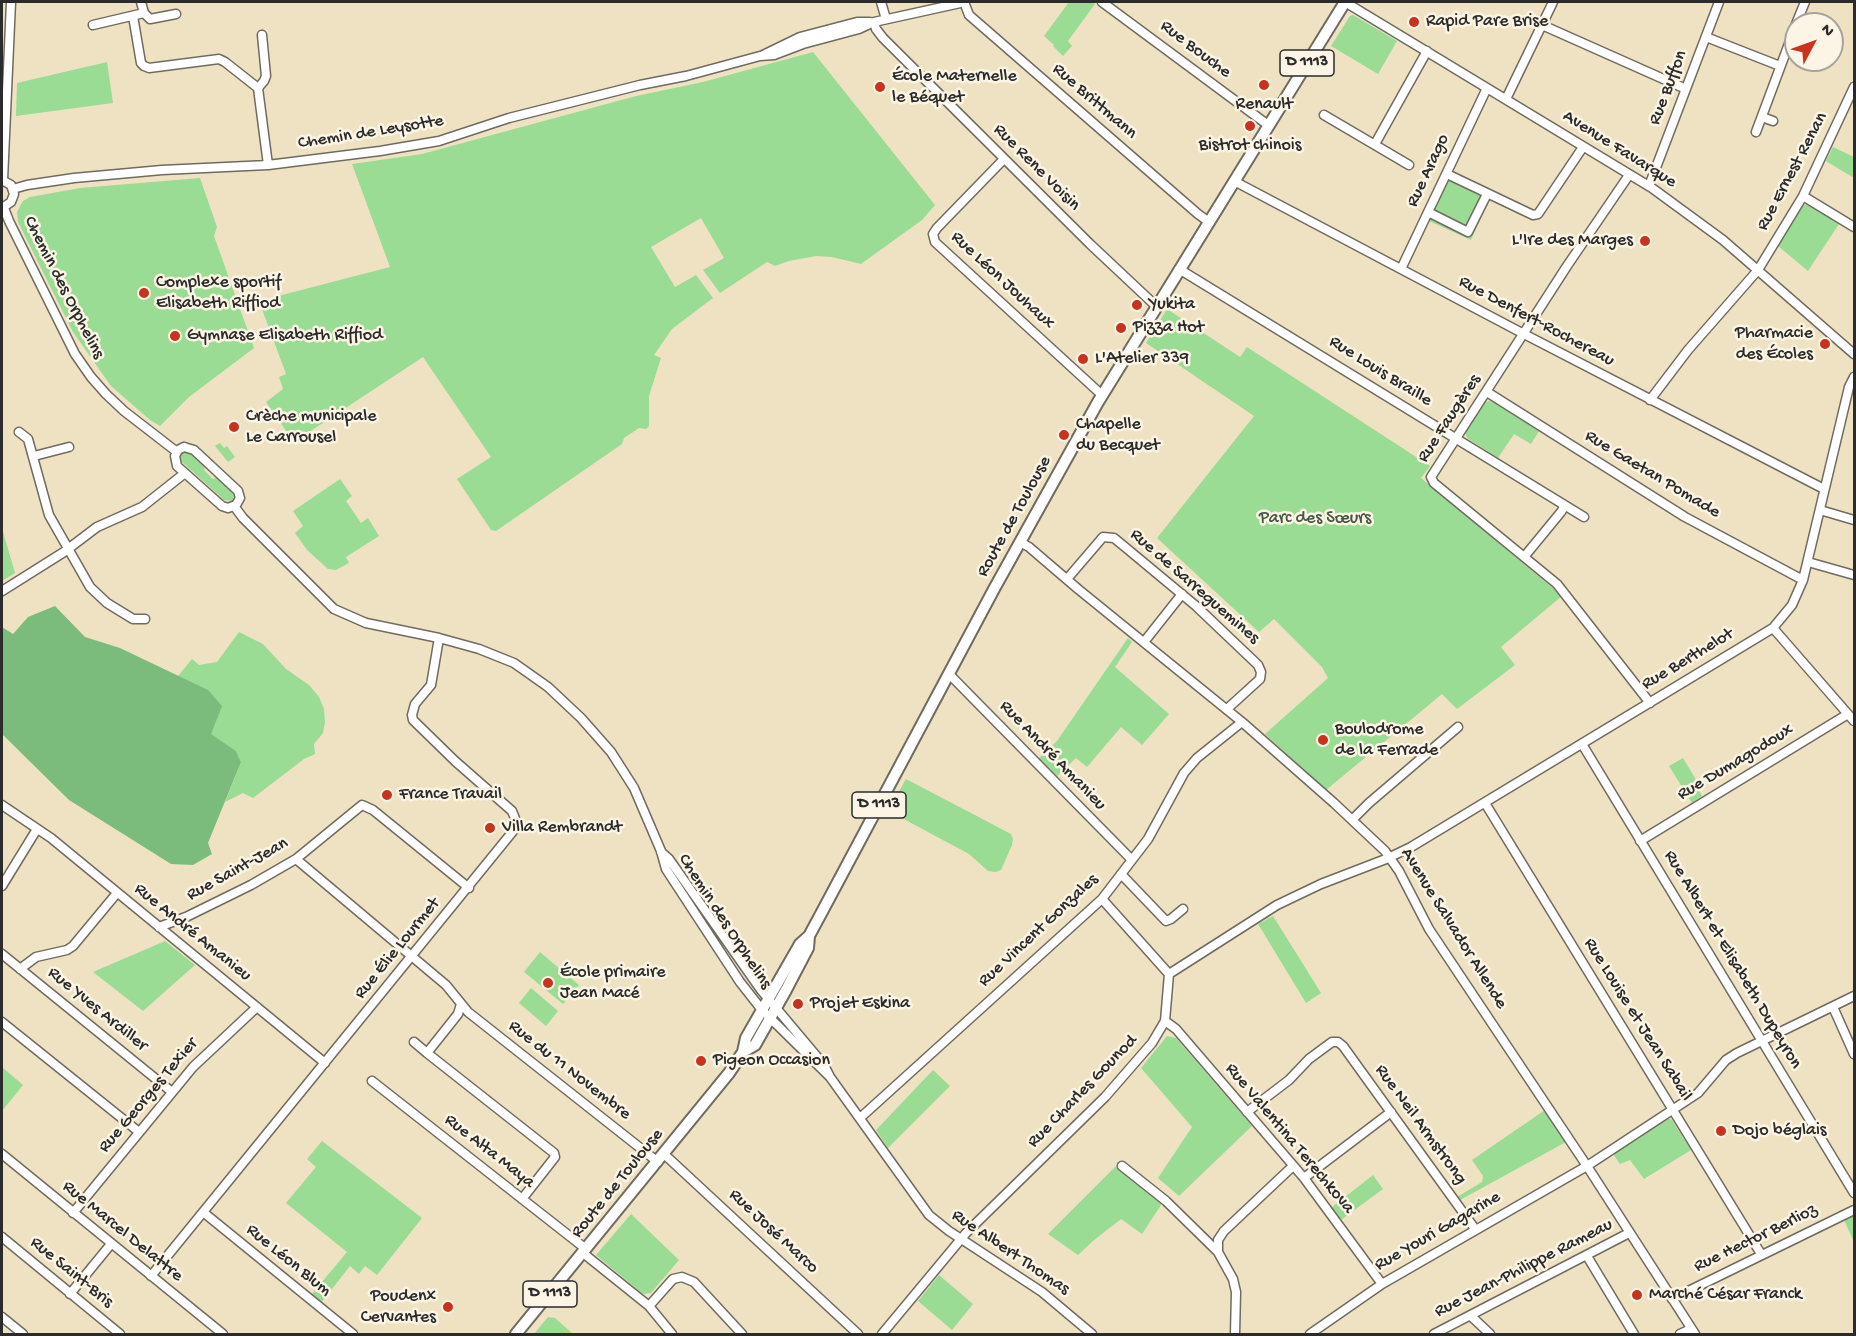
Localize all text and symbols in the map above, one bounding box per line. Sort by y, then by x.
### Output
place label: Rapid Pare Brise [1426,11,1548,33]
north arrow [1784,12,1844,72]
marker: Rapid Pare Brise [1407,15,1421,29]
street label: Rue Bouche [1155,16,1235,84]
text: N [1816,21,1837,41]
street label: Rue Buffon [1645,48,1693,128]
road number: D 1113 [1280,50,1334,76]
street label: Rue Brittmann [1047,59,1141,145]
place label: École Maternelle le Béquet [892,66,1017,109]
marker: Renault [1257,78,1271,92]
marker: École Maternelle le Béquet [873,80,887,94]
place label: Renault [1235,94,1293,116]
street label: Avenue Favarque [1558,106,1680,194]
street label: Rue Ernest Renan [1753,109,1833,235]
street label: Chemin de Leysotte [297,111,445,155]
marker: Bistrot chinois [1243,119,1257,133]
street label: Rue Rene Voisin [988,120,1084,216]
street label: Rue Arago [1403,131,1455,211]
place label: Bistrot chinois [1199,135,1301,157]
street label: Chemin des Orphelins [18,213,108,363]
street label: Rue Léon Jouhaux [945,227,1059,335]
place label: L'Ire des Marges [1512,230,1633,252]
marker: L'Ire des Marges [1638,234,1652,248]
place label: Complexe sportif Elisabeth Riffiod [156,272,281,314]
street label: Rue Denfert-Rochereau [1454,272,1618,372]
marker: Complexe sportif Elisabeth Riffiod [137,286,151,300]
place label: Yukita [1149,294,1195,316]
marker: Yukita [1130,298,1144,312]
place label: Pizza Hot [1133,317,1204,339]
marker: Pizza Hot [1114,321,1128,335]
place label: Pharmacie des Écoles [1735,323,1813,366]
place label: Gymnase Elisabeth Riffiod [187,325,383,347]
marker: Gymnase Elisabeth Riffiod [168,329,182,343]
street label: Rue Louis Braille [1325,332,1435,412]
marker: Pharmacie des Écoles [1818,337,1832,351]
place label: L'Atelier 339 [1095,348,1189,370]
marker: L'Atelier 339 [1076,352,1090,366]
street label: Rue Faugères [1413,371,1487,467]
place label: Crèche municipale Le Carrousel [246,406,377,448]
place label: Chapelle du Becquet [1076,414,1160,456]
marker: Crèche municipale Le Carrousel [227,420,241,434]
street label: Rue Gaetan Pomade [1580,426,1724,524]
marker: Chapelle du Becquet [1057,428,1071,442]
street label: Route de Toulouse [973,453,1057,581]
park label: Parc des Sœurs [1259,508,1371,530]
street label: Rue de Sarreguemines [1125,525,1263,649]
street label: Rue Berthelot [1638,624,1738,696]
street label: Rue André Amanieu [994,696,1110,816]
place label: Boulodrome de la Ferrade [1335,719,1438,762]
street label: Rue Dumagodoux [1674,720,1798,806]
marker: Boulodrome de la Ferrade [1316,733,1330,747]
place label: France Travail [399,784,502,806]
marker: France Travail [380,788,394,802]
road number: D 1113 [852,792,906,818]
place label: Villa Rembrandt [502,817,622,839]
marker: Villa Rembrandt [483,821,497,835]
street label: Rue Saint-Jean [184,833,292,907]
street label: Avenue Salvador Allende [1395,845,1511,1013]
street label: Rue Albert et Elisabeth Dupeyron [1658,847,1806,1073]
street label: Chemin des Orphelins [672,850,776,994]
street label: Rue Vincent Gonzales [974,870,1104,992]
street label: Rue André Amanieu [129,879,255,987]
street label: Rue Élie Lourmet [351,894,445,1004]
street label: Rue Louise et Jean Sabail [1578,935,1696,1105]
place label: École primaire Jean Macé [560,962,666,1004]
street label: Rue Yves Ardiller [42,963,152,1057]
marker: École primaire Jean Macé [541,976,555,990]
place label: Projet Eskina [810,993,910,1015]
marker: Projet Eskina [791,997,805,1011]
street label: Rue du 11 Novembre [503,1016,635,1126]
street label: Rue Charles Gounod [1023,1031,1143,1153]
street label: Rue Georges Texier [95,1034,203,1158]
place label: Pigeon Occasion [713,1050,830,1072]
marker: Pigeon Occasion [694,1054,708,1068]
street label: Rue Valentina Terechkova [1220,1059,1358,1219]
street label: Rue Neil Armstrong [1369,1061,1471,1189]
street label: Rue Alta Maya [439,1110,539,1194]
place label: Dojo béglais [1733,1120,1826,1142]
marker: Dojo béglais [1714,1124,1728,1138]
street label: Route de Toulouse [567,1125,669,1243]
street label: Rue Marcel Delattre [57,1177,187,1287]
street label: Rue José Marco [724,1185,822,1279]
street label: Rue Youri Gagarine [1371,1187,1505,1277]
street label: Rue Hector Berlioz [1691,1200,1821,1278]
street label: Rue Albert Thomas [947,1205,1073,1301]
street label: Rue Jean-Philippe Rameau [1431,1215,1617,1323]
street label: Rue Léon Blum [241,1220,335,1302]
street label: Rue Saint-Bris [25,1233,117,1313]
road number: D 1113 [523,1281,577,1307]
place label: Marché César Franck [1649,1284,1802,1306]
place label: Poudenx Cervantes [361,1286,436,1328]
marker: Marché César Franck [1630,1288,1644,1302]
marker: Poudenx Cervantes [441,1300,455,1314]

